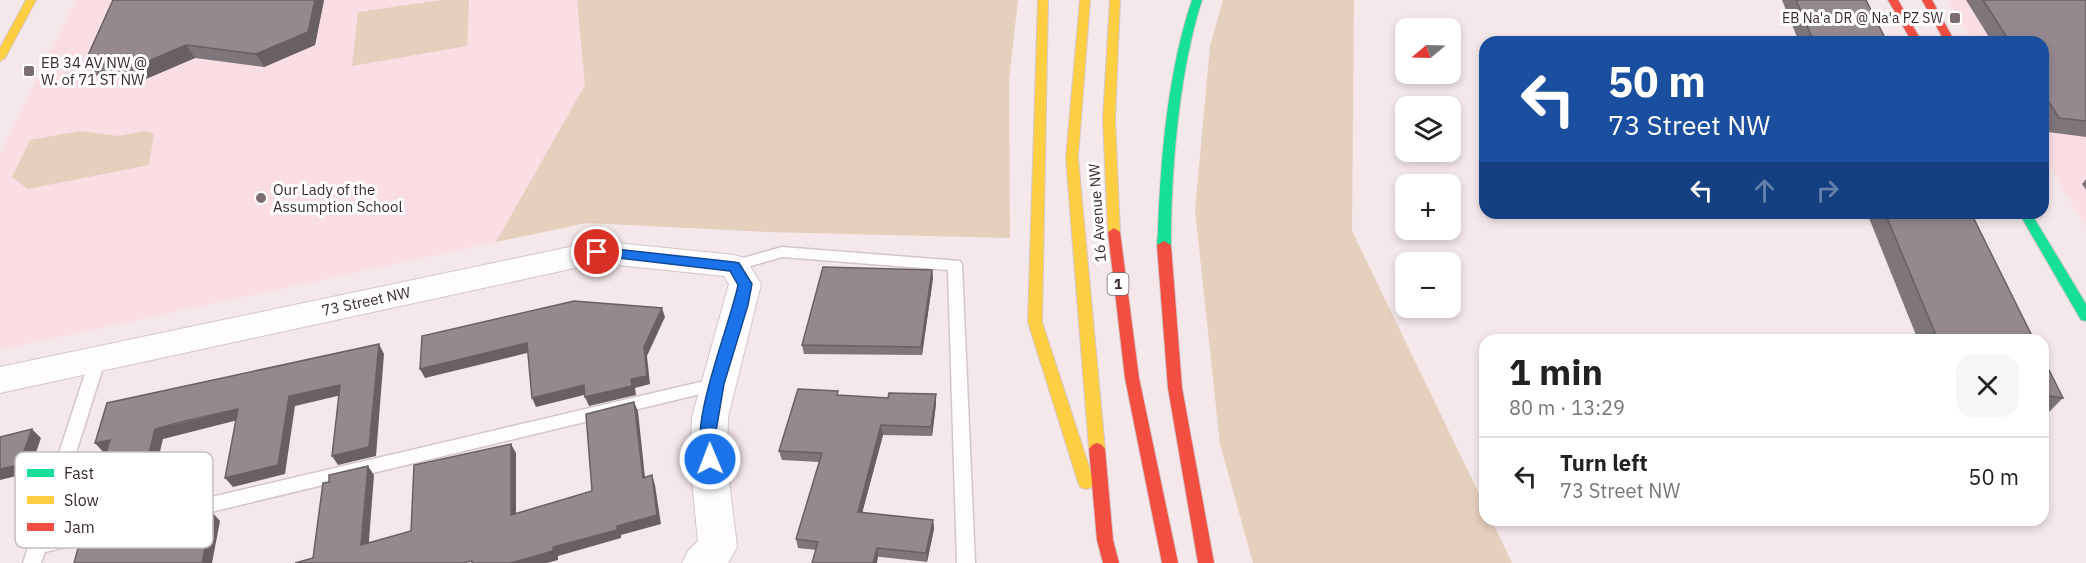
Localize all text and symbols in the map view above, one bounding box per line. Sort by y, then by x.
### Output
place label: EB Na'a DR @ Na'a PZ SW [1782,9,1944,27]
marker: EB Na'a DR @ Na'a PZ SW [1948,11,1962,25]
north arrow [1395,18,1461,84]
map controls [1395,18,1461,318]
place label: EB 34 AV NW @ W. of 71 ST NW [41,53,147,89]
text: 50 m [1608,54,1706,109]
icon: left [1509,60,1587,138]
marker: EB 34 AV NW @ W. of 71 ST NW [22,64,36,78]
button: layers [1395,96,1461,162]
text: 73 Street NW [1608,107,1770,142]
street label: 16 Avenue NW [1084,162,1110,263]
button: + [1395,174,1461,240]
icon: left [1685,174,1718,207]
icon: ahead [1748,174,1781,207]
icon: right [1811,174,1844,207]
place label: Our Lady of the Assumption School [273,180,403,216]
marker: Our Lady of the Assumption School [254,191,268,205]
pin [571,226,622,277]
icon: arrive [580,235,613,268]
button: − [1395,252,1461,318]
road number: 1 [1108,273,1128,295]
street label: 73 Street NW [320,282,413,320]
text: 1 min [1509,348,1603,395]
button: close [1956,354,2019,417]
text: 80 m · 13:29 [1509,394,1625,421]
position arrow [678,427,742,491]
text: Turn left [1560,448,1648,477]
legend [15,452,213,548]
icon: left [1509,460,1542,493]
text: 50 m [1968,462,2019,491]
text: Fast [64,463,94,483]
text: 73 Street NW [1560,477,1680,504]
text: Slow [64,490,99,510]
text: Jam [64,517,95,537]

